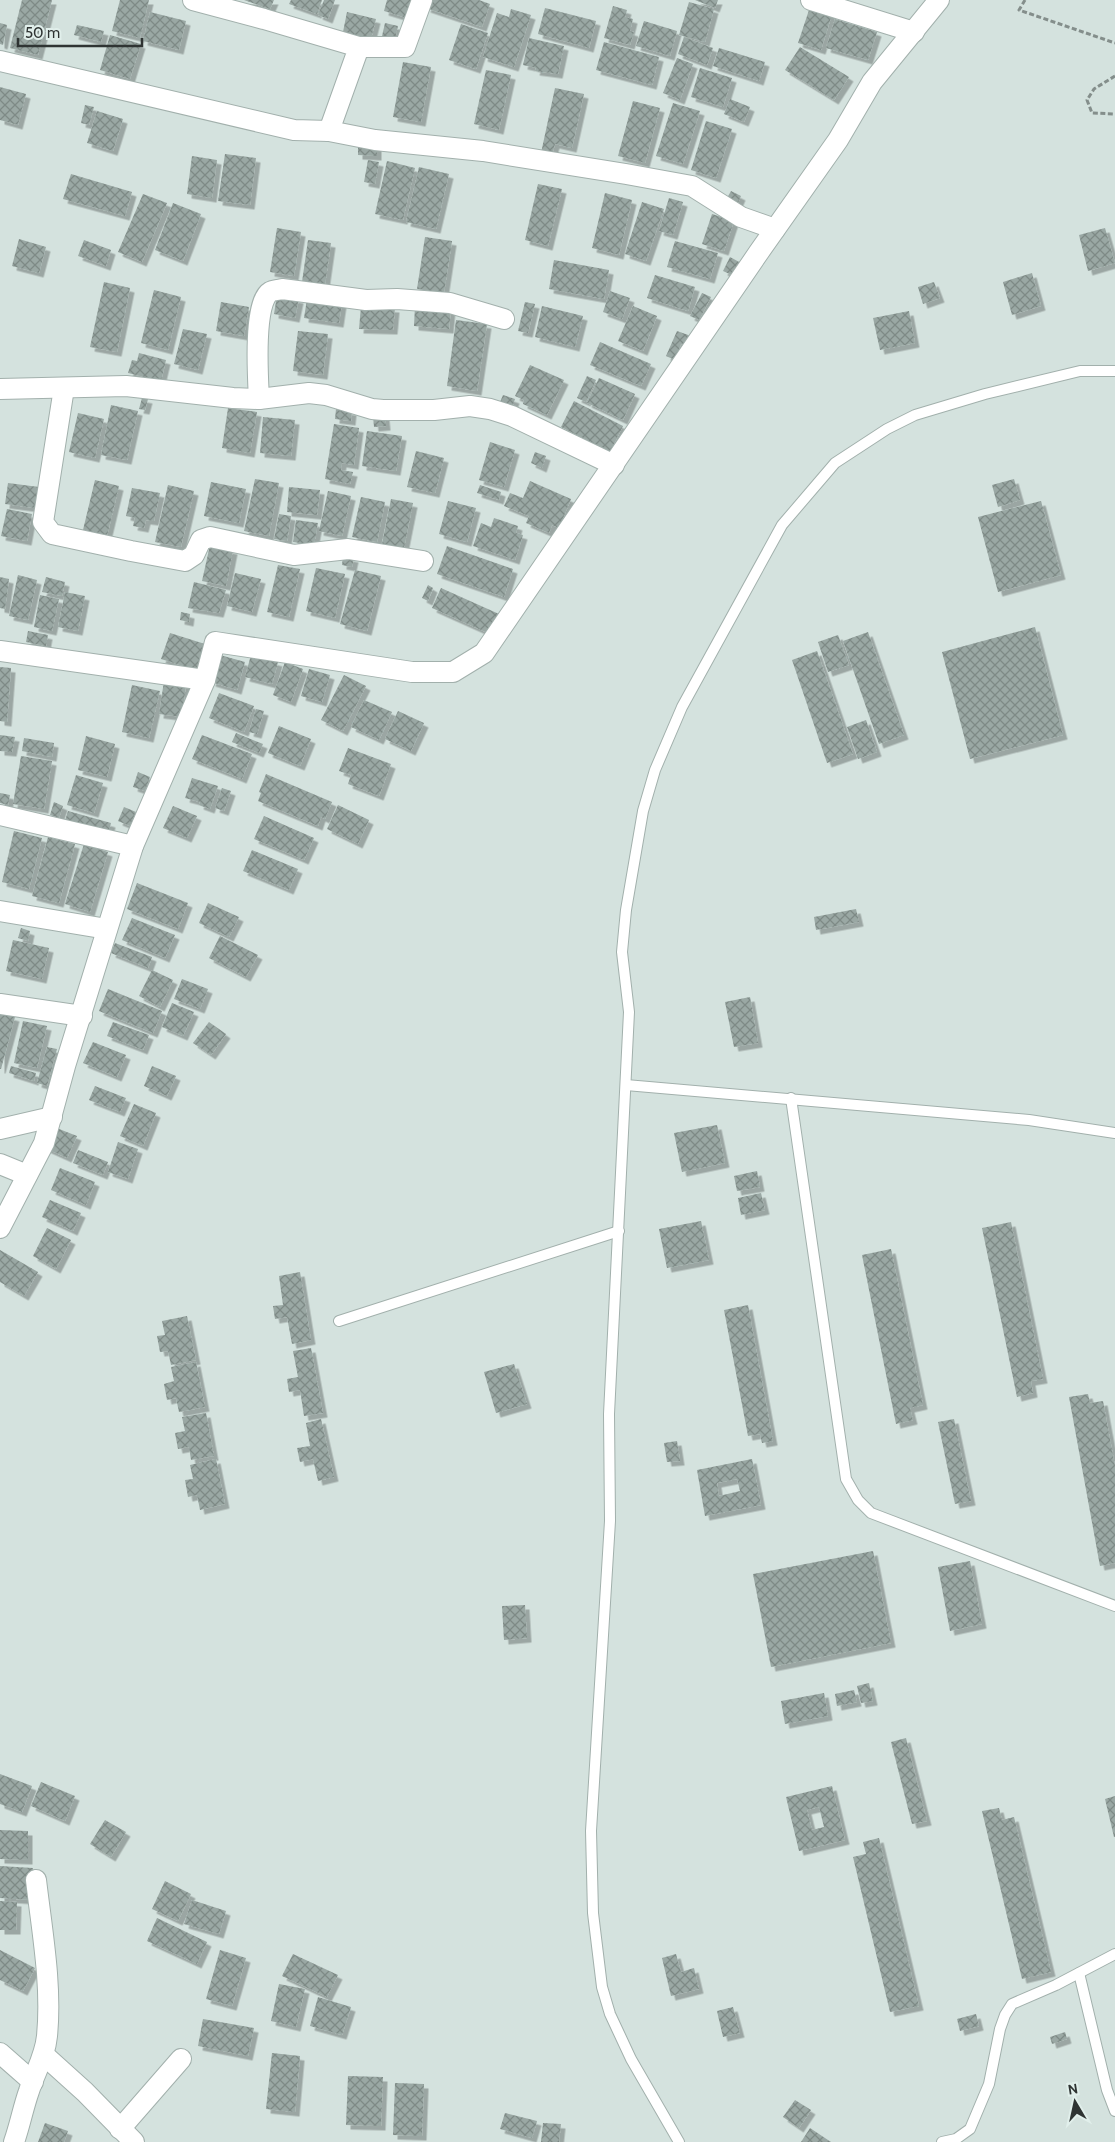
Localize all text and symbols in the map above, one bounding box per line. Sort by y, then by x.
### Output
scale bar [18,15,141,47]
text: 50 m [25,24,60,42]
north arrow [1050,2077,1100,2127]
text: N [1067,2079,1079,2099]

